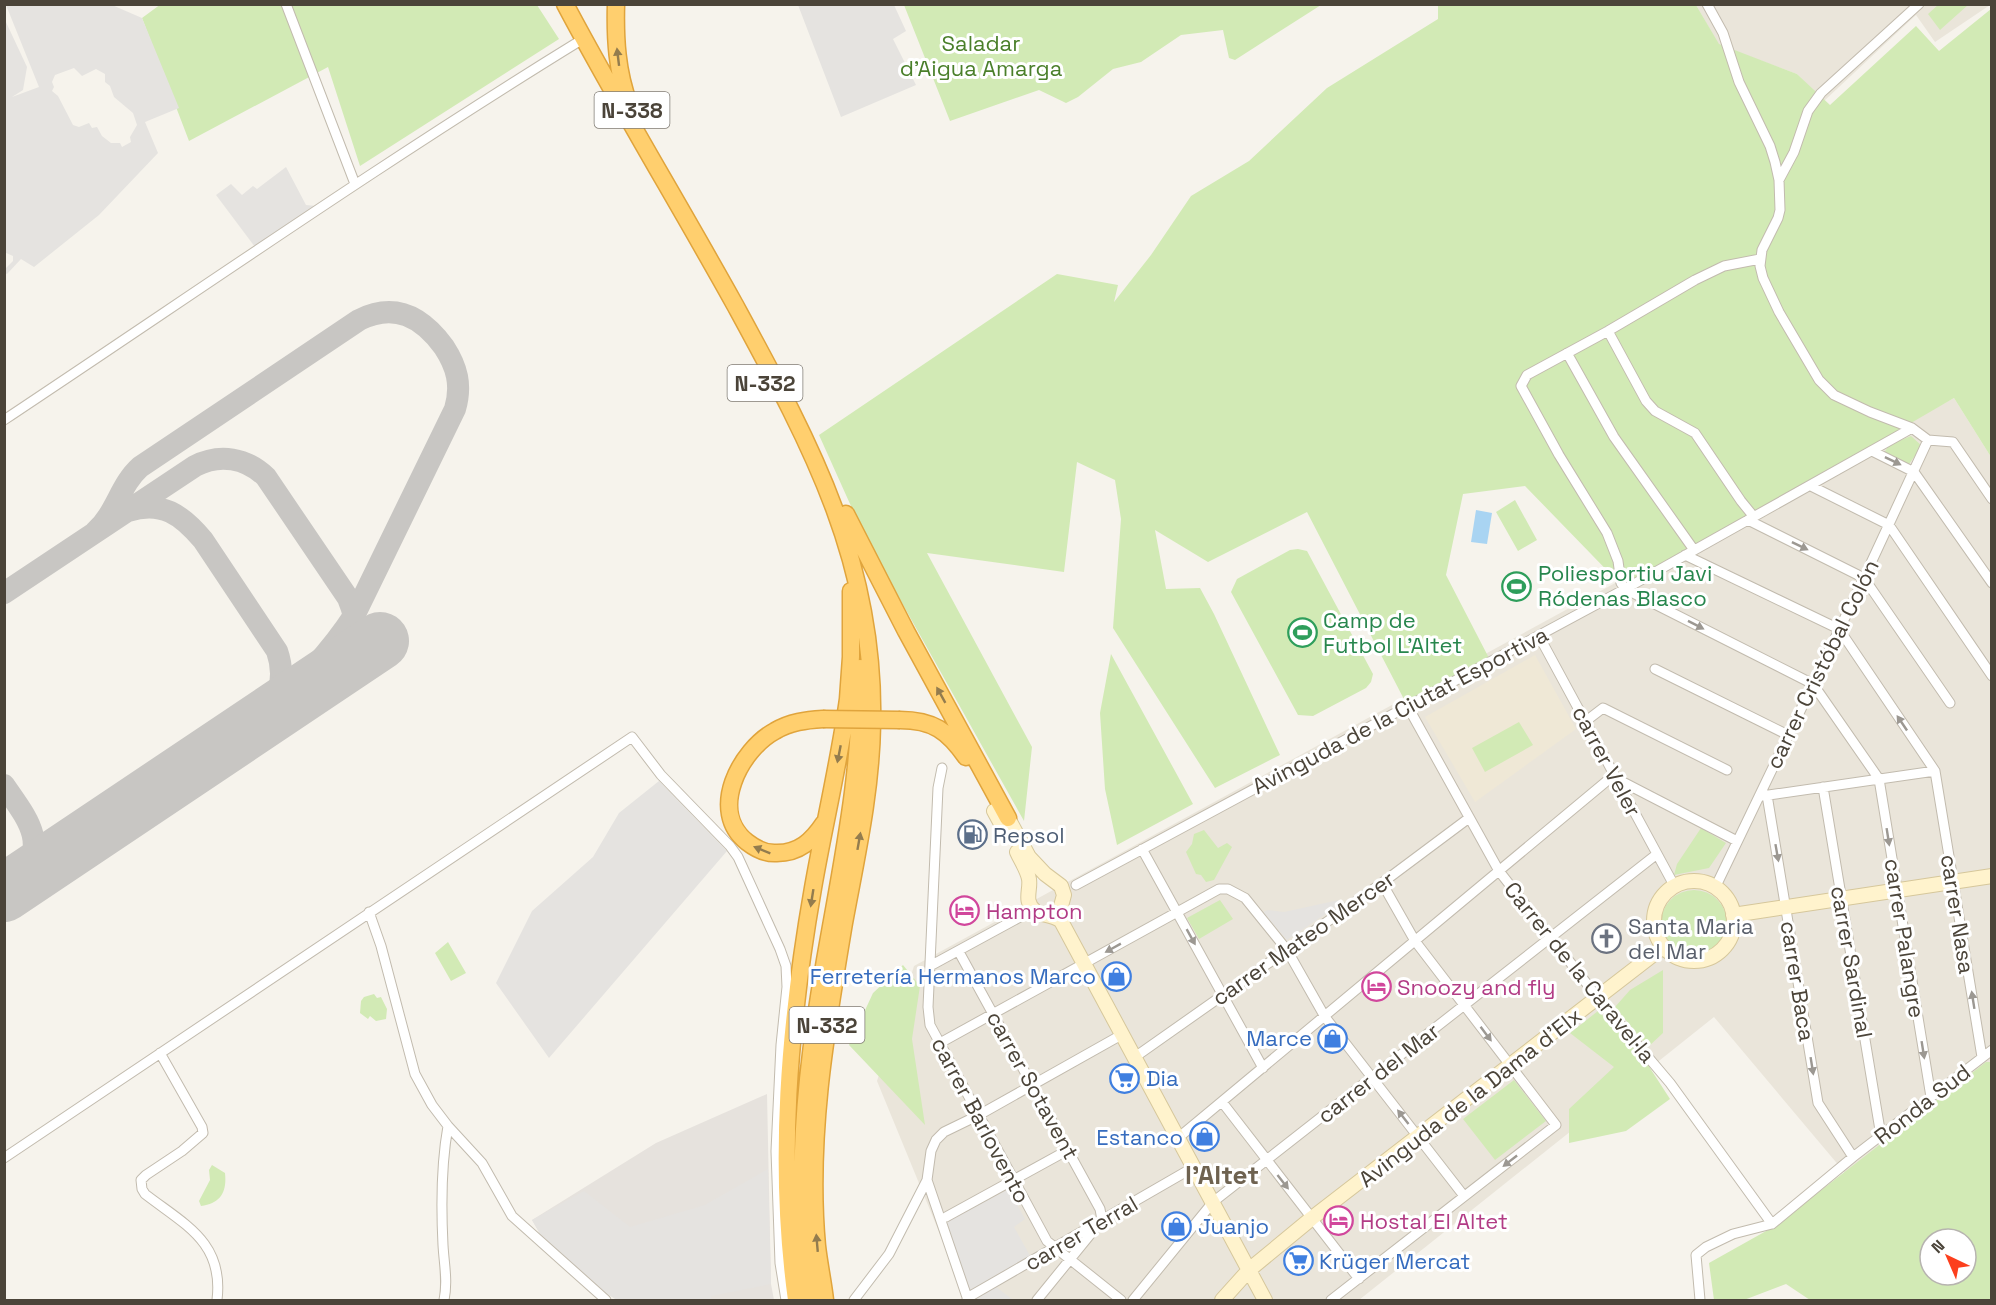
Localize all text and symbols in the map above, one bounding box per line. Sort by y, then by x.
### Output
park label: Saladar d’Aigua Amarga [900,29,1063,82]
one-way arrow [613,48,622,67]
road number: N-338 [594,92,670,128]
road number: N-332 [728,365,802,401]
one-way arrow [1884,457,1901,466]
one-way arrow [1792,542,1809,551]
street label: carrer Cristóbal Colón [1759,555,1885,773]
place label: Poliesportiu Javi Ródenas Blasco [1538,559,1712,612]
sports icon: Poliesportiu Javi Ródenas Blasco [1501,570,1533,602]
place label: Camp de Futbol L'Altet [1323,606,1462,659]
sports icon: Camp de Futbol L'Altet [1286,617,1318,649]
street label: Avinguda de la Ciutat Esportiva [1247,620,1553,800]
one-way arrow [1687,620,1704,630]
one-way arrow [936,686,946,703]
street label: carrer Veler [1566,701,1648,821]
one-way arrow [1897,715,1908,731]
one-way arrow [834,745,843,764]
fuel station icon: Repsol [956,819,988,851]
place label: Repsol [993,821,1065,849]
one-way arrow [1884,828,1893,847]
one-way arrow [855,831,864,850]
one-way arrow [1772,843,1781,862]
one-way arrow [752,845,770,855]
street label: carrer Nasa [1935,852,1981,976]
street label: carrer Palangre [1879,856,1931,1020]
street label: carrer Mateo Mercer [1206,864,1400,1012]
street label: Carrer de la Caravel·la [1498,876,1662,1069]
street label: carrer Sardinal [1825,884,1879,1040]
one-way arrow [807,888,816,907]
hotel icon: Hampton [949,895,981,927]
place label: Hampton [986,897,1083,925]
place label: Santa Maria del Mar [1628,912,1754,965]
street label: carrer Baca [1775,919,1821,1044]
church icon: Santa Maria del Mar [1591,923,1623,955]
one-way arrow [1186,929,1196,946]
one-way arrow [1104,943,1121,953]
shop icon: Ferretería Hermanos Marco [1101,960,1133,992]
place label: Ferretería Hermanos Marco [810,962,1096,990]
hotel icon: Snoozy and fly [1360,971,1392,1003]
place label: Snoozy and fly [1397,973,1555,1001]
one-way arrow [1968,990,1977,1009]
street label: Avinguda de la Dama d'Elx [1353,1001,1587,1193]
street label: carrer Sotavent [981,1006,1085,1164]
road number: N-332 [790,1007,864,1043]
street label: carrer del Mar [1311,1017,1445,1129]
shop icon: Marce [1317,1022,1349,1054]
place label: Marce [1246,1024,1312,1052]
one-way arrow [1480,1027,1492,1042]
street label: carrer Barlovento [925,1032,1037,1208]
one-way arrow [1919,1041,1928,1060]
one-way arrow [1808,1056,1817,1075]
street label: Ronda Sud [1868,1058,1976,1150]
supermarket icon: Dia [1109,1062,1141,1094]
place label: Dia [1146,1064,1179,1092]
one-way arrow [1396,1109,1409,1125]
shop icon: Estanco [1188,1121,1220,1153]
place label: Estanco [1096,1123,1183,1151]
one-way arrow [1502,1154,1518,1167]
district label: l'Altet [1185,1158,1259,1192]
one-way arrow [1277,1174,1289,1189]
street label: carrer Terral [1019,1189,1143,1277]
hotel icon: Hostal El Altet [1323,1205,1355,1237]
place label: Hostal El Altet [1360,1207,1508,1235]
shop icon: Juanjo [1161,1210,1193,1242]
place label: Juanjo [1198,1212,1269,1240]
north arrow [1918,1227,1978,1287]
one-way arrow [812,1233,822,1252]
text: N [1927,1235,1949,1258]
supermarket icon: Krüger Mercat [1282,1245,1314,1277]
place label: Krüger Mercat [1319,1247,1470,1275]

